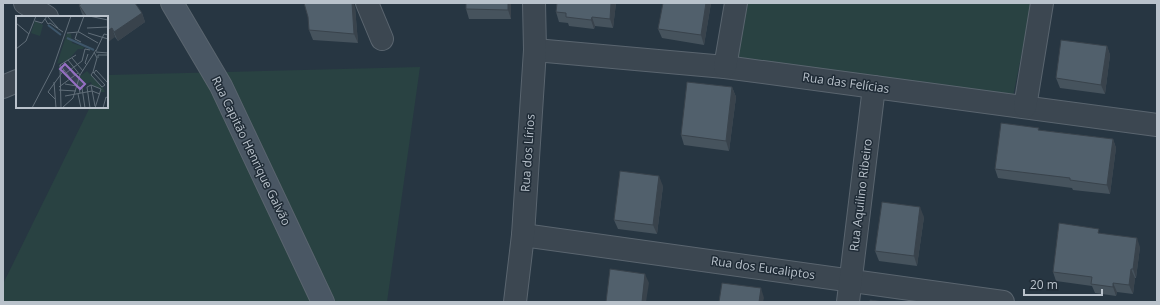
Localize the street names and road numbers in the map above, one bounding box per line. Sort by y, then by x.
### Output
street label: Rua das Felícias [802,68,891,97]
street label: Rua Capitão Henrique Galvão [208,73,295,228]
street label: Rua dos Lírios [516,113,539,193]
street label: Rua Aquilino Ribeiro [845,138,876,252]
street label: Rua dos Eucaliptos [710,252,817,283]

